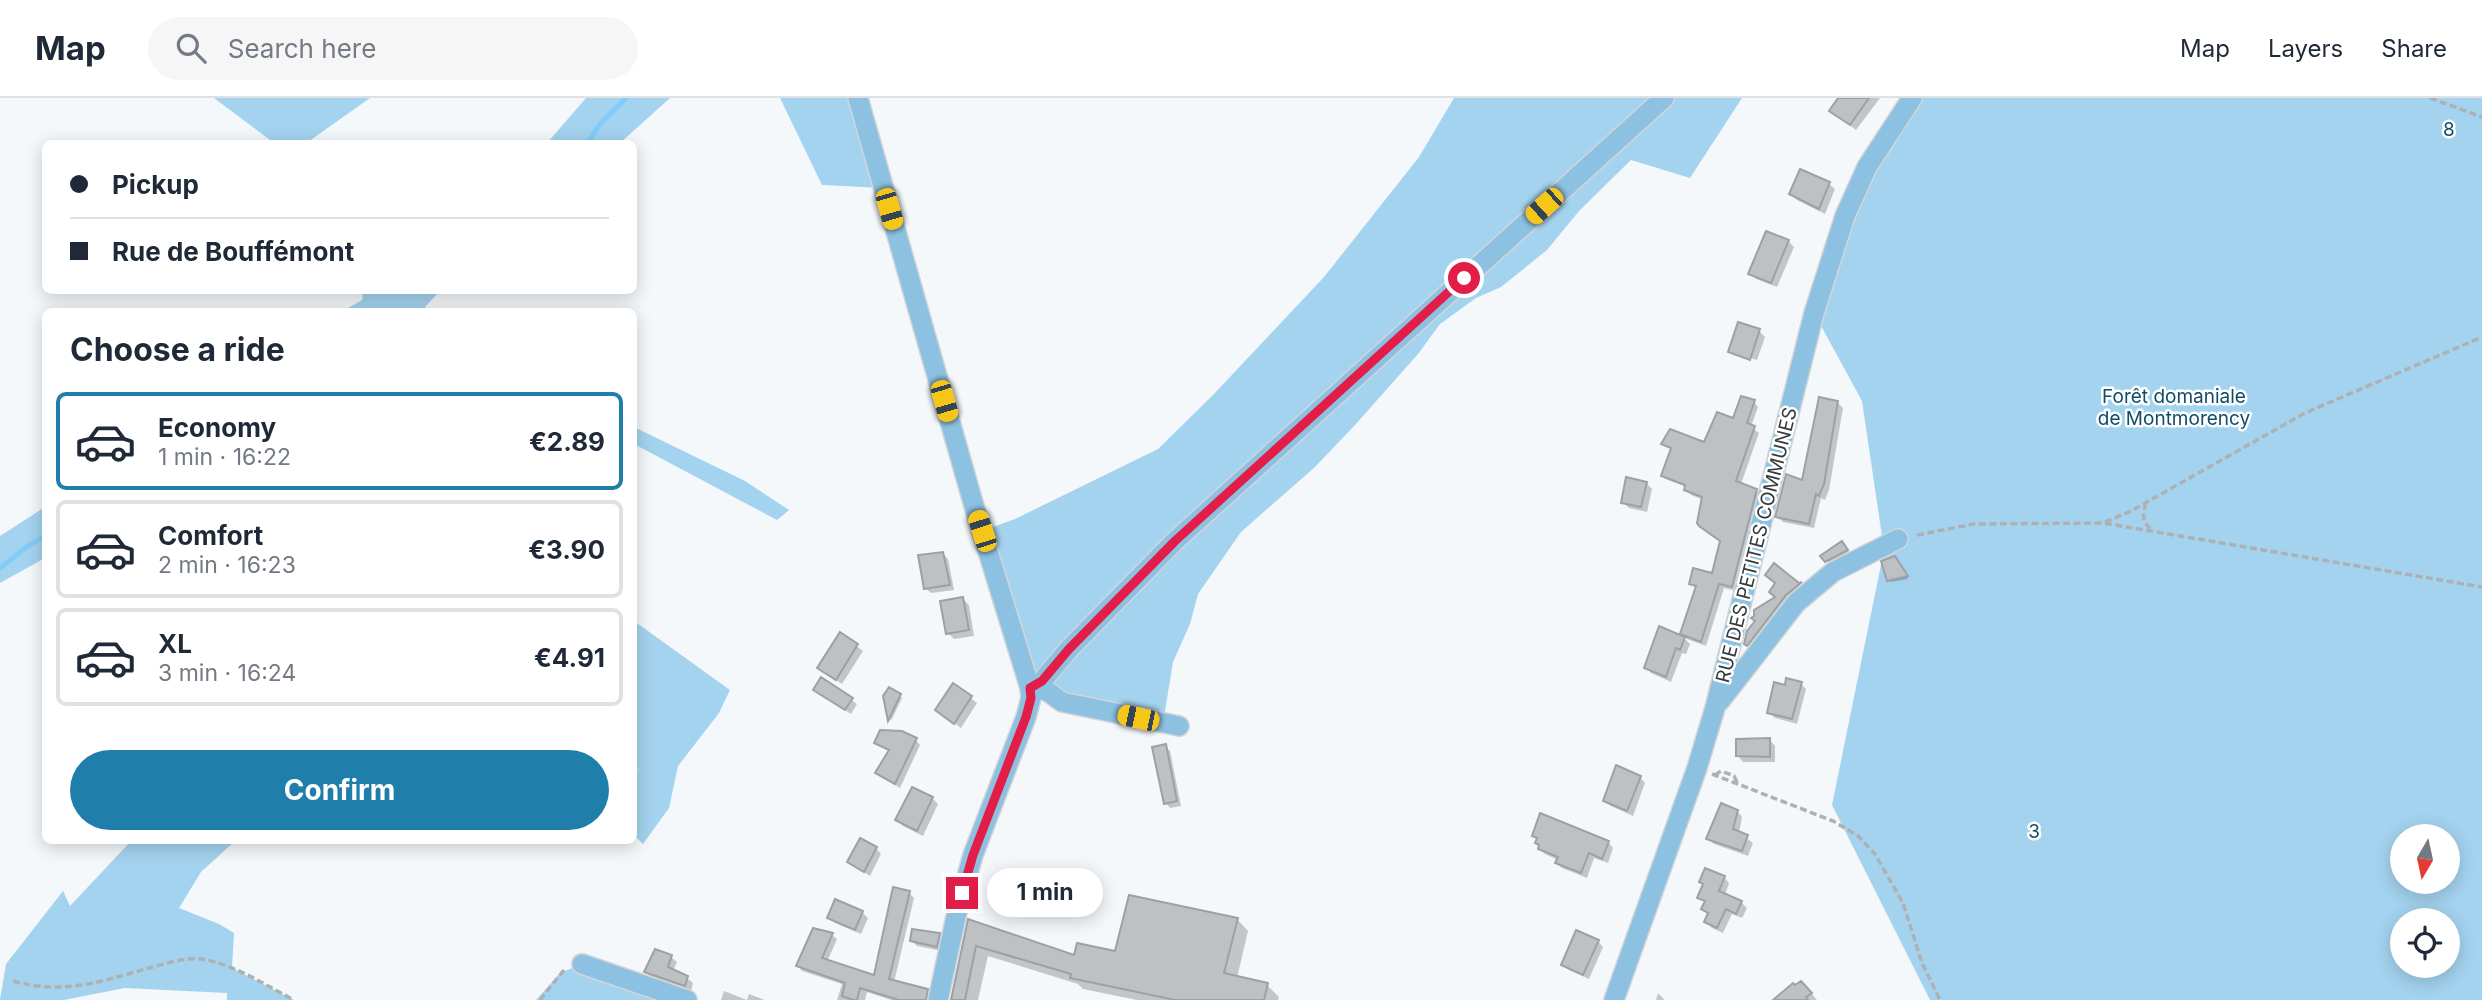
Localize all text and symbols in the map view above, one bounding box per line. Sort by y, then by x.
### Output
search box [148,17,638,80]
text: Map [35,28,106,68]
icon: search [172,29,210,67]
text: Search here [228,33,376,64]
text: Map [2180,34,2230,63]
text: Layers [2268,34,2343,63]
text: Share [2381,34,2447,63]
park label: 8 [2443,118,2455,141]
text: Pickup [112,169,199,200]
car [1522,184,1567,228]
car [874,186,905,232]
text: Rue de Bouffémont [112,236,354,267]
route start [1448,262,1480,294]
text: Choose a ride [70,330,285,369]
car [929,378,960,424]
park label: Forêt domaniale de Montmorency [2098,385,2251,430]
street label: RUE DES PETITES COMMUNES [1711,405,1802,685]
icon: car [74,410,137,473]
text: Economy [158,412,276,443]
text: €2.89 [529,426,605,457]
text: 1 min · 16:22 [158,443,291,471]
car [966,508,999,554]
icon: car [74,518,137,581]
text: Comfort [158,520,263,551]
text: €3.90 [528,534,605,565]
text: 2 min · 16:23 [158,551,296,579]
icon: car [74,626,137,689]
text: XL [158,628,192,659]
text: €4.91 [534,642,605,673]
text: 3 min · 16:24 [158,659,296,687]
car [1116,703,1161,733]
button: Confirm [70,750,609,830]
park label: 3 [2028,820,2040,843]
north arrow [2390,824,2460,894]
map controls [2390,824,2460,978]
callout: 1 min [986,868,1102,918]
route end [946,877,978,909]
text: 1 min [1017,878,1073,906]
button: locate [2390,908,2460,978]

